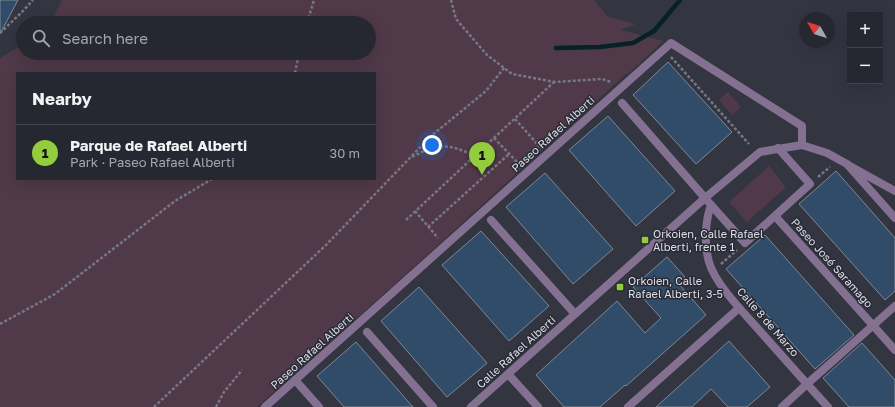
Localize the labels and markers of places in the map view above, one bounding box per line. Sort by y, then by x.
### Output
pin: 1 [469,142,495,175]
place label: Orkoien, Calle Rafael Alberti, frente 1 [653,227,764,253]
marker: Orkoien, Calle Rafael Alberti, frente 1 [640,235,650,245]
place label: Orkoien, Calle Rafael Alberti, 3-5 [628,274,723,300]
marker: Orkoien, Calle Rafael Alberti, 3-5 [615,282,625,292]

